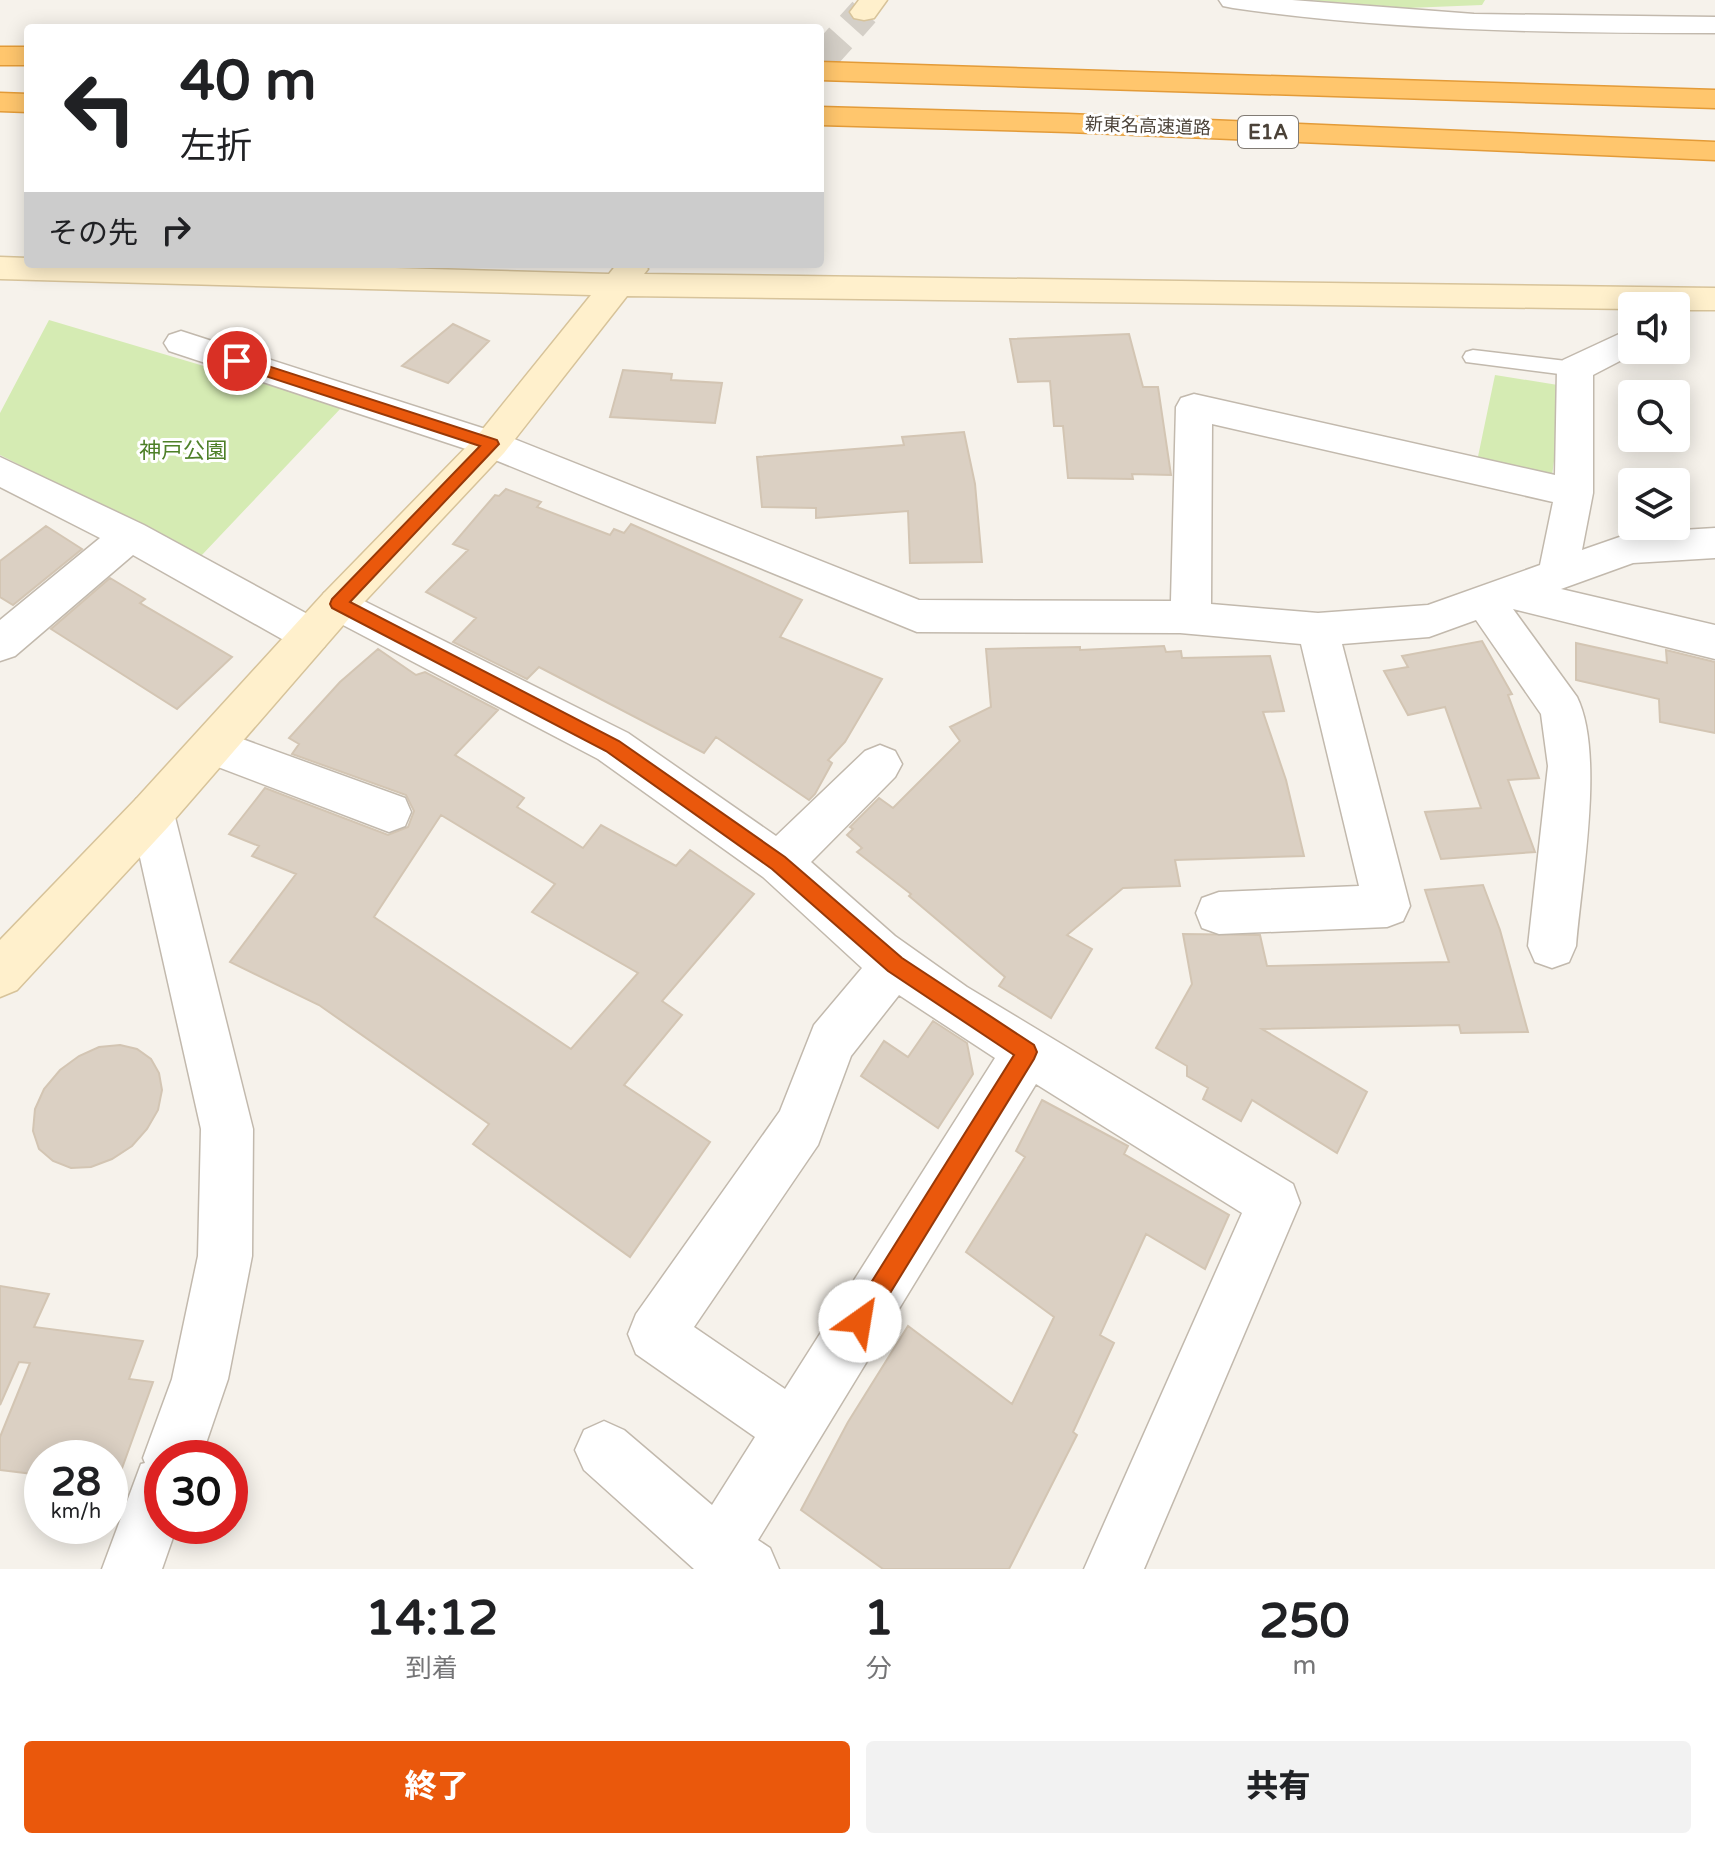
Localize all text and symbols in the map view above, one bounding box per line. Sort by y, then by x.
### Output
text: 40 m [180,48,316,115]
icon: left [48,56,152,160]
street label: 新東名高速道路 [1085,113,1211,139]
road number: E1A [1238,116,1298,148]
text: 左折 [180,125,252,168]
icon: right [154,208,198,252]
text: その先 [48,215,138,252]
map controls [1618,292,1690,540]
button: sound [1618,292,1690,364]
pin [203,327,271,395]
icon: arrive [215,339,259,383]
button: search [1618,380,1690,452]
park label: 神戸公園 [139,438,227,464]
button: layers [1618,468,1690,540]
position arrow [818,1279,902,1363]
speed limit sign: 30 [144,1440,248,1544]
text: 28 [51,1458,101,1506]
text: km/h [51,1500,101,1524]
text: 14:12 [365,1590,498,1648]
text: 1 [864,1590,894,1648]
text: 250 [1259,1593,1350,1651]
text: m [1292,1650,1316,1681]
text: 到着 [406,1653,458,1684]
text: 分 [866,1653,892,1684]
button: 終了 [24,1741,850,1833]
button: 共有 [866,1741,1691,1833]

